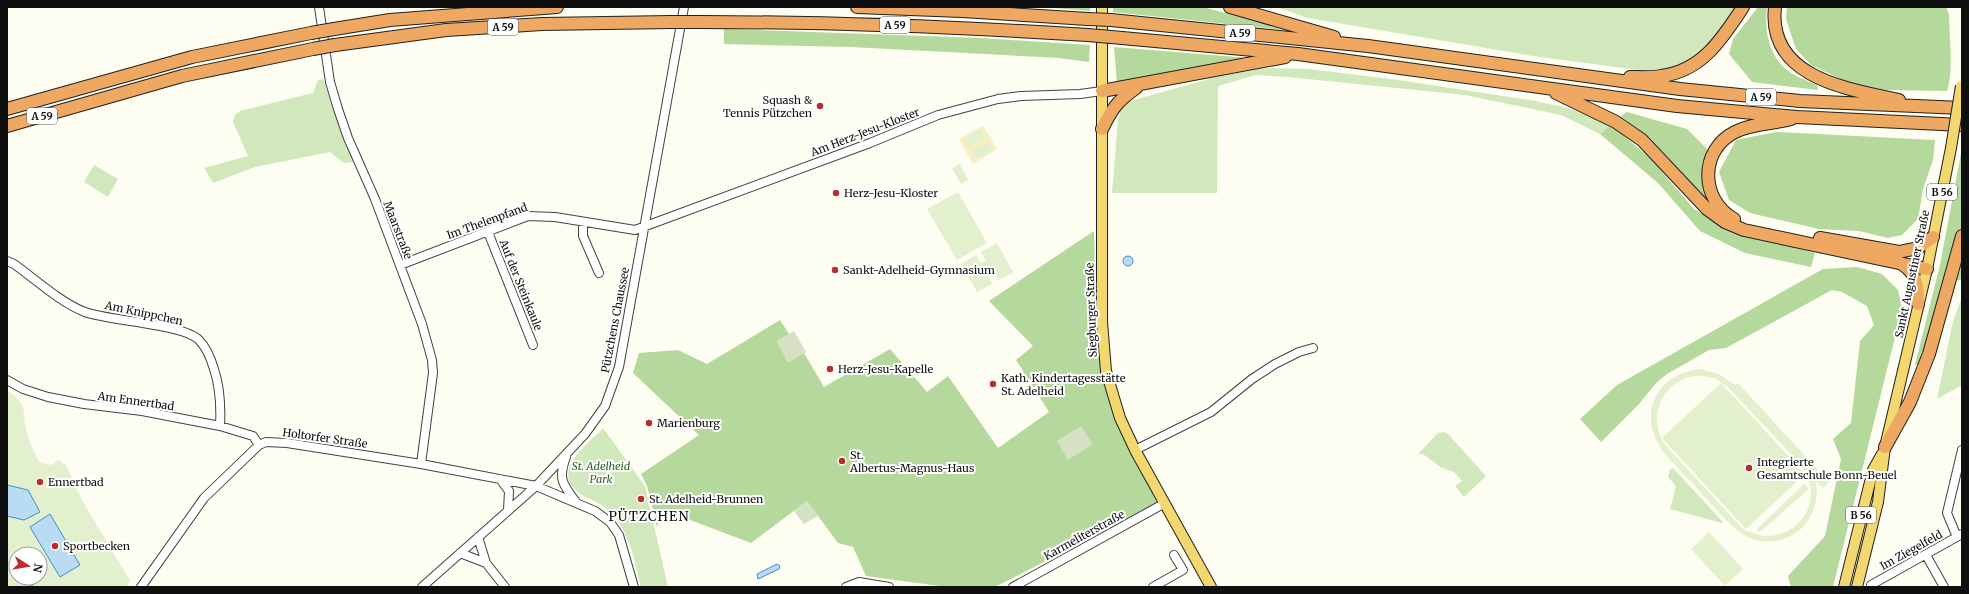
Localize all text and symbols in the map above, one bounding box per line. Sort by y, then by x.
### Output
road number: A 59 [880,17,910,33]
road number: A 59 [488,19,518,35]
road number: A 59 [1225,25,1255,41]
road number: A 59 [1746,89,1776,105]
place label: Squash & Tennis Pützchen [723,93,813,120]
marker: Squash & Tennis Pützchen [815,101,825,111]
street label: Am Herz-Jesu-Kloster [808,105,921,160]
road number: A 59 [27,108,57,124]
road number: B 56 [1927,184,1957,200]
place label: Herz-Jesu-Kloster [844,186,938,200]
marker: Herz-Jesu-Kloster [831,188,841,198]
street label: Maarstraße [381,199,416,261]
street label: Im Thelenpfand [445,200,530,242]
street label: Sankt Augustiner Straße [1892,209,1932,339]
street label: Auf der Steinkaule [496,237,546,333]
street label: Siegburger Straße [1082,262,1100,358]
place label: Sankt-Adelheid-Gymnasium [843,263,995,277]
marker: Sankt-Adelheid-Gymnasium [830,265,840,275]
street label: Pützchens Chaussee [598,266,632,374]
street label: Am Knippchen [103,298,185,328]
place label: Herz-Jesu-Kapelle [838,362,933,376]
marker: Herz-Jesu-Kapelle [825,364,835,374]
place label: Kath. Kindertagesstätte St. Adelheid [1001,371,1126,398]
marker: Kath. Kindertagesstätte St. Adelheid [988,379,998,389]
street label: Am Ennertbad [96,389,175,413]
place label: Marienburg [657,416,720,430]
marker: Marienburg [644,418,654,428]
street label: Holtorfer Straße [282,425,369,451]
place label: St. Albertus-Magnus-Haus [849,448,974,475]
place label: Integrierte Gesamtschule Bonn-Beuel [1757,455,1898,482]
marker: St. Albertus-Magnus-Haus [837,456,847,466]
park label: St. Adelheid Park [572,459,631,486]
marker: Integrierte Gesamtschule Bonn-Beuel [1744,463,1754,473]
place label: Ennertbad [48,475,104,489]
marker: Ennertbad [35,477,45,487]
place label: St. Adelheid-Brunnen [649,492,764,506]
marker: St. Adelheid-Brunnen [636,494,646,504]
street label: Karmeliterstraße [1041,507,1127,563]
road number: B 56 [1846,507,1876,523]
district label: PÜTZCHEN [609,508,689,525]
street label: Im Ziegelfeld [1877,527,1945,573]
place label: Sportbecken [63,539,131,553]
marker: Sportbecken [50,541,60,551]
north arrow [8,546,48,586]
text: N [30,562,46,574]

